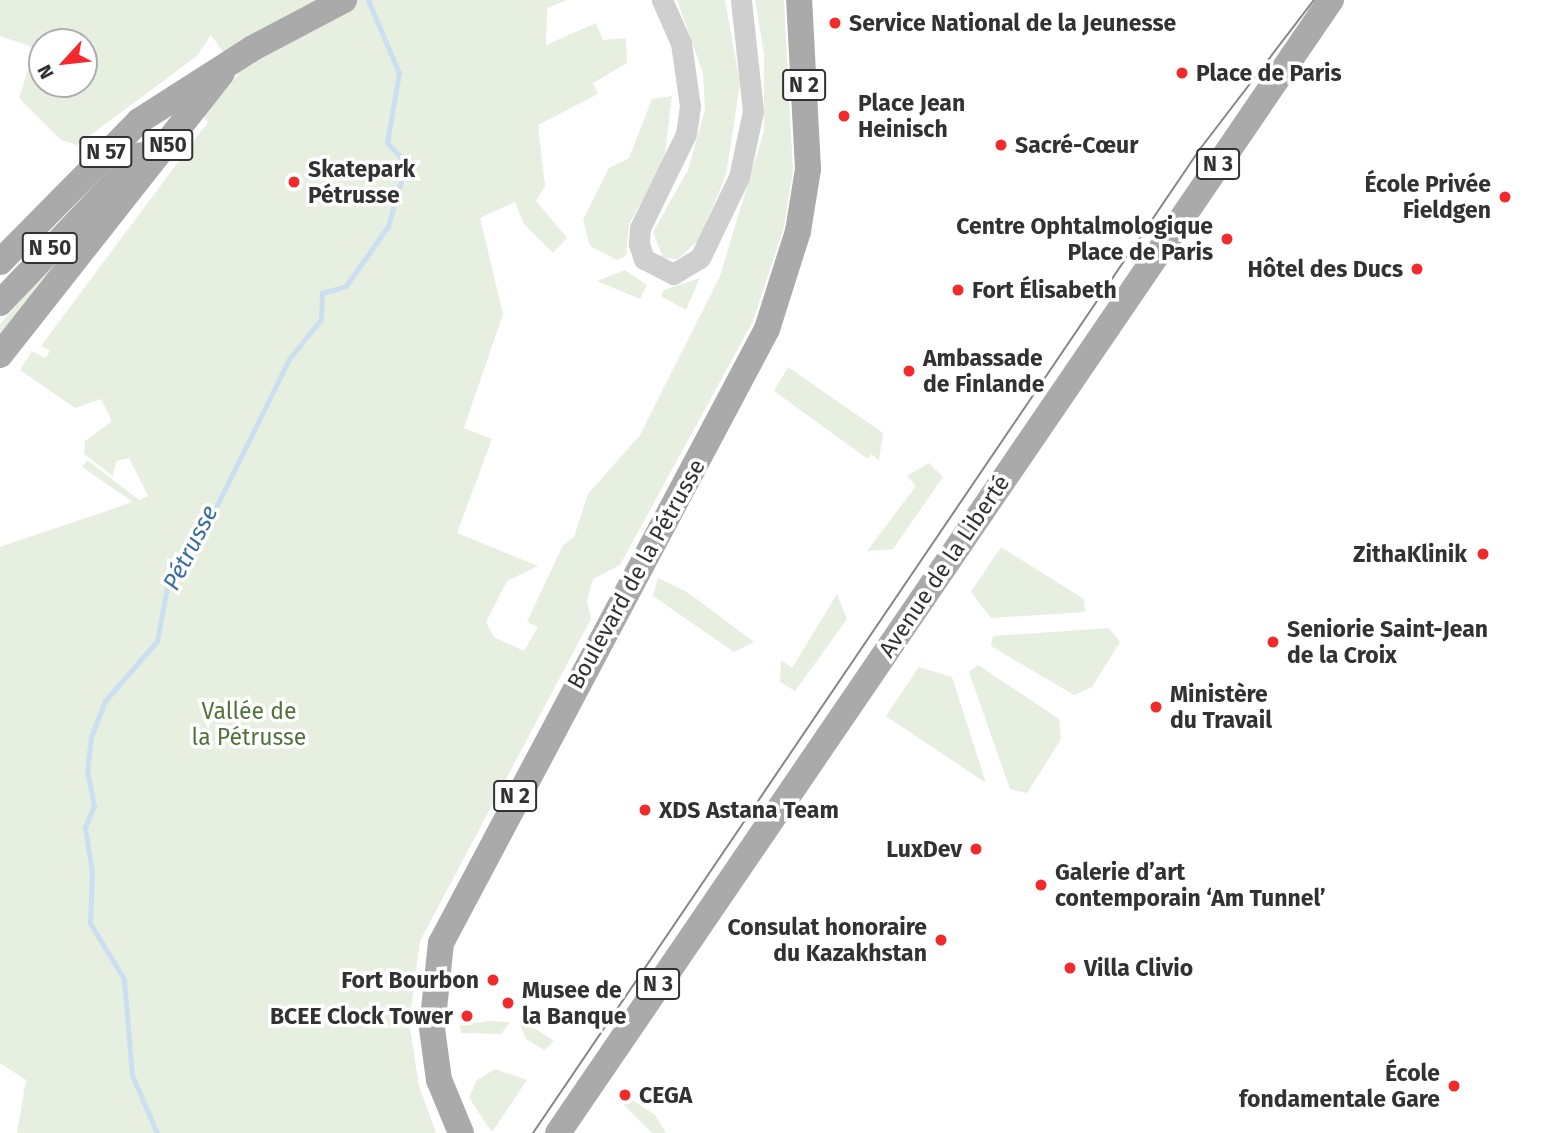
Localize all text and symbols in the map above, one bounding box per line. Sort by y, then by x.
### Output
place label: Service National de la Jeunesse [849,9,1176,37]
marker: Service National de la Jeunesse [827,15,843,31]
north arrow [28,28,98,98]
place label: Place de Paris [1196,59,1342,87]
text: N [33,61,59,83]
marker: Place de Paris [1174,65,1190,81]
road number: N 2 [781,68,827,102]
place label: Place Jean Heinisch [858,89,965,143]
marker: Place Jean Heinisch [836,108,852,124]
road number: N50 [142,128,194,162]
place label: Sacré-Cœur [1015,131,1138,159]
road number: N 57 [78,134,134,170]
marker: Sacré-Cœur [993,137,1009,153]
road number: N 3 [1195,146,1241,182]
place label: Skatepark Pétrusse [308,155,415,209]
place label: École Privée Fieldgen [1364,170,1491,224]
marker: Skatepark Pétrusse [286,174,302,190]
marker: École Privée Fieldgen [1497,189,1513,205]
place label: Centre Ophtalmologique Place de Paris [956,212,1213,266]
road number: N 50 [20,230,80,266]
marker: Centre Ophtalmologique Place de Paris [1219,231,1235,247]
place label: Hôtel des Ducs [1247,255,1403,283]
marker: Hôtel des Ducs [1409,261,1425,277]
place label: Fort Élisabeth [972,276,1117,304]
marker: Fort Élisabeth [950,282,966,298]
place label: Ambassade de Finlande [923,344,1044,398]
marker: Ambassade de Finlande [901,363,917,379]
street label: Boulevard de la Pétrusse [561,454,711,694]
street label: Avenue de la Liberté [873,470,1015,662]
water label: Pétrusse [157,501,225,595]
place label: ZithaKlinik [1353,540,1467,568]
marker: ZithaKlinik [1473,544,1493,564]
place label: Seniorie Saint-Jean de la Croix [1287,615,1488,669]
marker: Seniorie Saint-Jean de la Croix [1265,634,1281,650]
place label: Ministère du Travail [1170,680,1272,734]
park label: Vallée de la Pétrusse [192,697,306,751]
marker: Ministère du Travail [1148,699,1164,715]
road number: N 2 [492,778,538,814]
place label: XDS Astana Team [659,796,839,824]
marker: XDS Astana Team [637,802,653,818]
place label: LuxDev [886,835,962,863]
marker: LuxDev [968,841,984,857]
place label: Galerie d’art contemporain ‘Am Tunnel’ [1055,858,1326,912]
marker: Galerie d’art contemporain ‘Am Tunnel’ [1033,877,1049,893]
place label: Consulat honoraire du Kazakhstan [727,913,927,967]
marker: Consulat honoraire du Kazakhstan [933,932,949,948]
place label: Villa Clivio [1084,954,1193,982]
marker: Villa Clivio [1062,960,1078,976]
place label: Fort Bourbon [341,966,479,994]
road number: N 3 [635,967,681,1002]
marker: Fort Bourbon [485,972,501,988]
place label: Musee de la Banque [522,976,626,1030]
marker: Musee de la Banque [500,995,516,1011]
place label: BCEE Clock Tower [270,1002,453,1030]
marker: BCEE Clock Tower [459,1008,475,1024]
place label: École fondamentale Gare [1239,1059,1440,1113]
marker: École fondamentale Gare [1446,1078,1462,1094]
place label: CEGA [639,1081,692,1109]
marker: CEGA [617,1087,633,1103]

